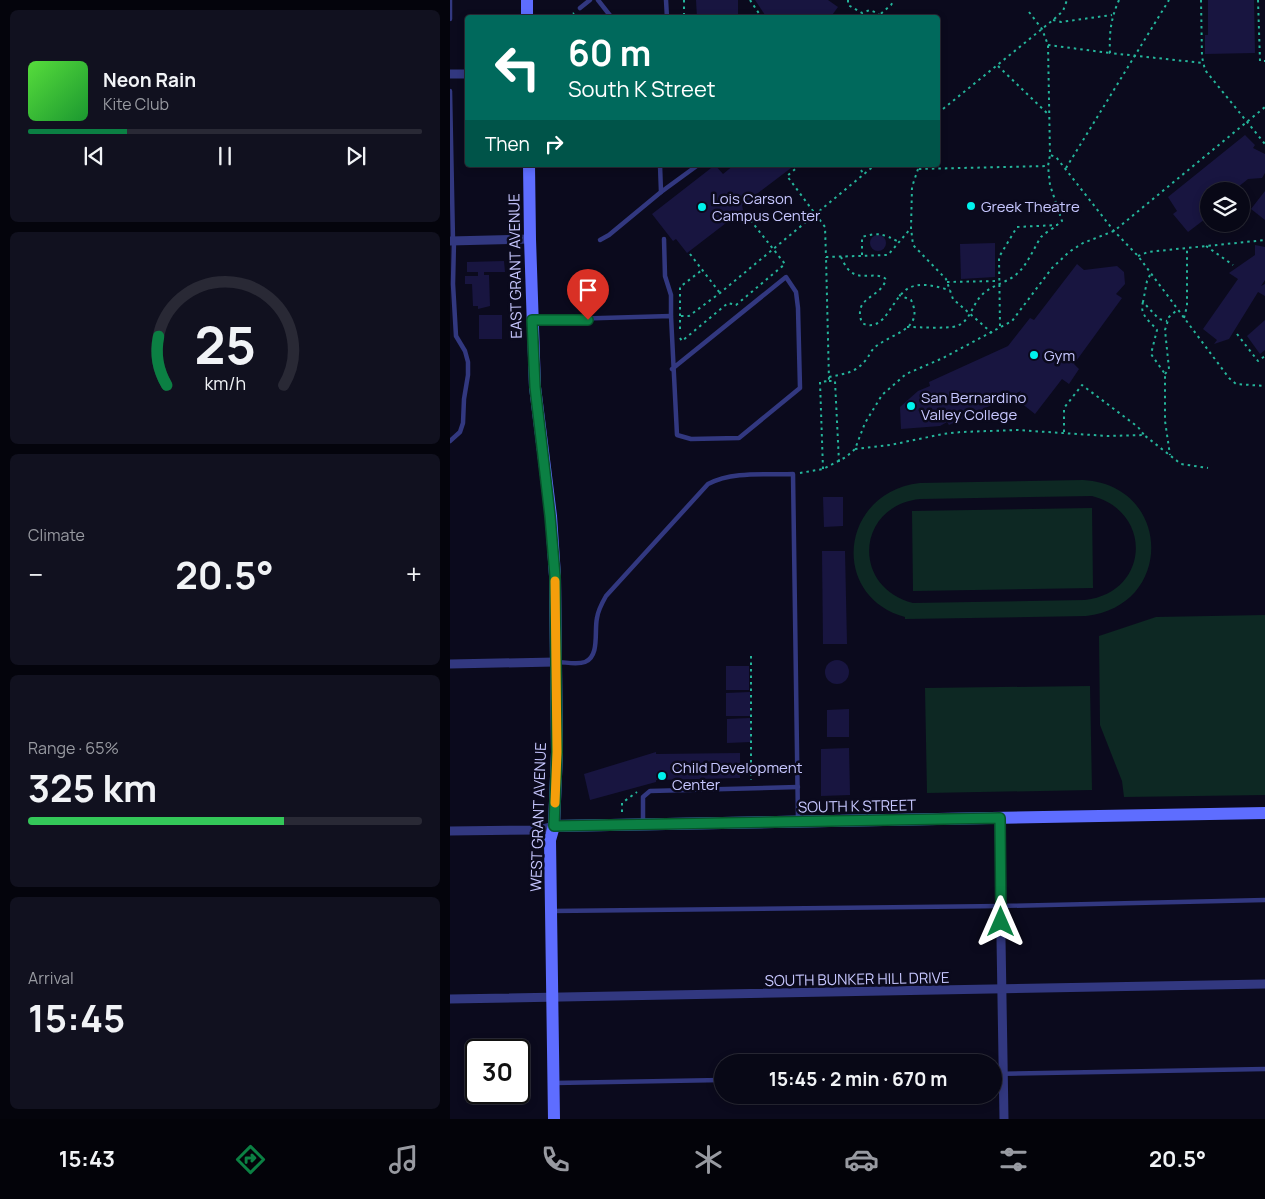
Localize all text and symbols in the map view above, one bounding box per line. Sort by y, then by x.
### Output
text: 60 m [568,29,651,77]
icon: left [485,35,550,100]
text: Neon Rain [103,67,196,93]
text: South K Street [568,74,716,104]
text: Kite Club [103,93,169,115]
icon: right [540,130,568,158]
text: Then [485,131,530,157]
icon: previous [80,142,108,170]
icon: pause [211,142,239,170]
icon: next [342,142,370,170]
map controls [1200,182,1250,232]
button: layers [1200,182,1250,232]
place label: Lois Carson Campus Center [712,188,821,226]
street label: EAST GRANT AVENUE [503,193,527,339]
place label: Greek Theatre [981,196,1080,217]
marker: Greek Theatre [965,200,977,212]
marker: Lois Carson Campus Center [696,201,708,213]
pin [567,269,609,320]
icon: arrive [574,276,602,304]
text: 25 [194,309,256,380]
place label: Gym [1044,345,1075,366]
marker: Gym [1028,349,1040,361]
text: km/h [204,371,246,395]
place label: San Bernardino Valley College [921,387,1027,425]
marker: San Bernardino Valley College [905,400,917,412]
text: Climate [28,524,85,546]
text: 20.5° [175,548,274,600]
text: − [28,555,43,593]
text: + [406,555,422,593]
text: Range · 65% [28,737,119,759]
street label: WEST GRANT AVENUE [525,742,551,892]
place label: Child Development Center [672,757,803,795]
text: 325 km [28,761,157,813]
marker: Child Development Center [656,770,668,782]
street label: SOUTH K STREET [798,794,916,818]
position arrow [974,895,1026,947]
text: Arrival [28,967,74,989]
street label: SOUTH BUNKER HILL DRIVE [764,967,950,991]
text: 15:45 [28,991,125,1043]
speed limit sign: 30 [465,1039,530,1104]
text: 15:45 · 2 min · 670 m [769,1066,947,1092]
icon: directions [233,1142,268,1177]
icon: music [386,1142,421,1177]
icon: phone [538,1142,573,1177]
icon: climate [691,1142,726,1177]
icon: car [844,1142,879,1177]
icon: filters [996,1142,1031,1177]
text: 15:43 [59,1144,115,1174]
text: 20.5° [1149,1144,1206,1174]

